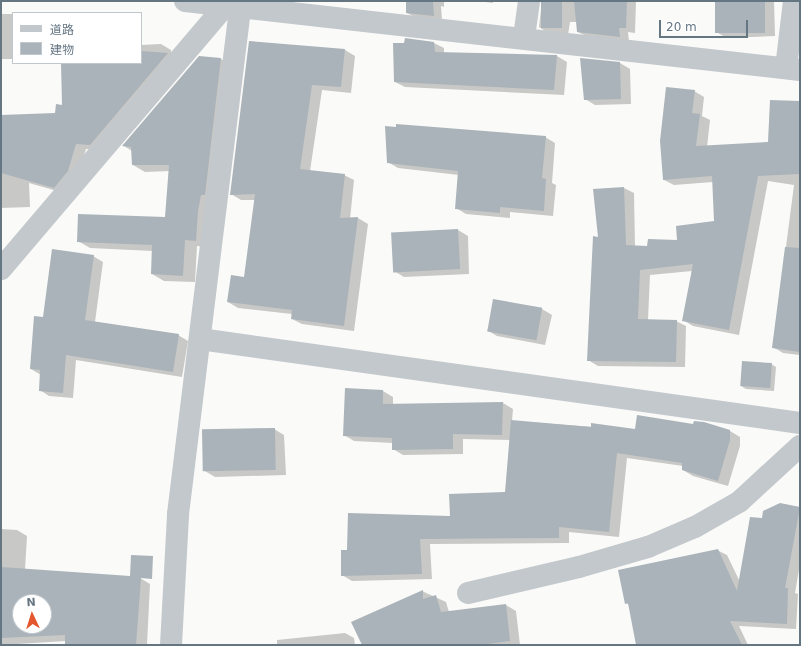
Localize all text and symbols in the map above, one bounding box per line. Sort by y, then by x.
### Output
legend [12,12,142,64]
scale bar [661,12,750,38]
text: 20 m [666,20,697,34]
text: 道路 [50,23,74,37]
text: 建物 [50,43,74,57]
north arrow [12,594,52,634]
text: N [26,596,36,609]

